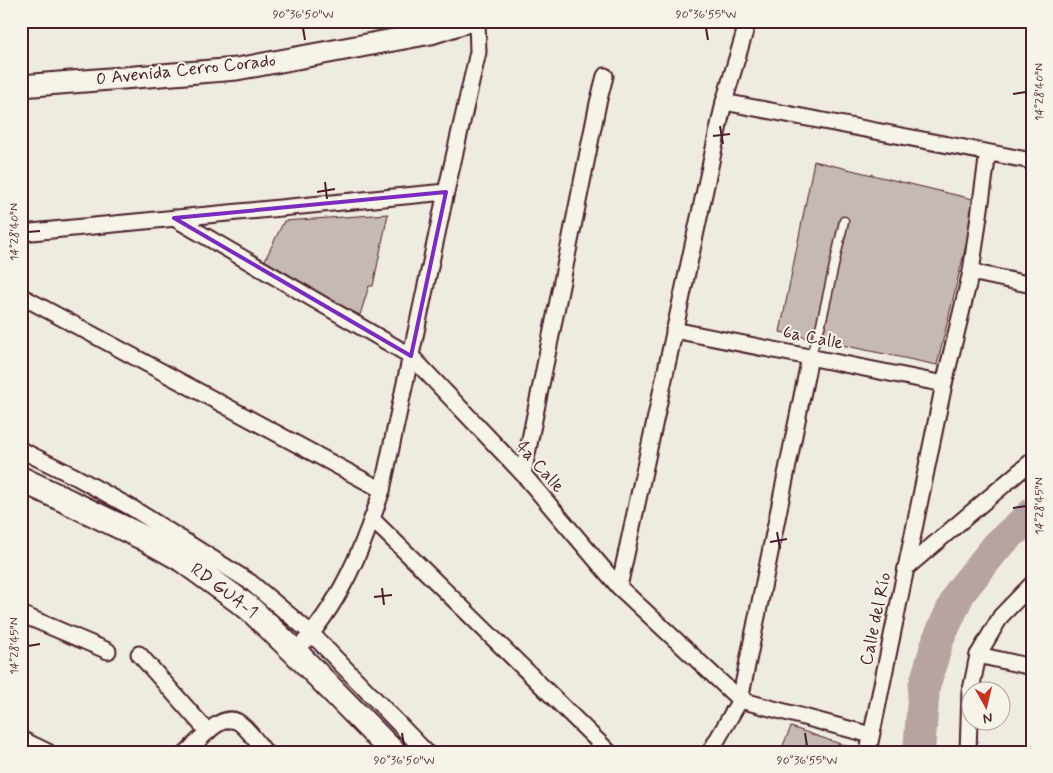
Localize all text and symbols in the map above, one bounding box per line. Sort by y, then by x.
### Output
text: 90°36'50"W [273,7,333,23]
text: 90°36'55"W [676,7,736,23]
street label: 0 Avenida Cerro Corado [95,49,277,91]
text: 14°28'40"N [1032,63,1048,121]
text: 14°28'40"N [7,203,23,261]
street label: 6a Calle [781,320,845,356]
street label: 4a Calle [510,436,570,498]
text: 14°28'45"N [1032,477,1048,535]
street label: RD GUA-1 [185,558,263,624]
street label: Calle del Río [854,570,898,668]
text: 14°28'45"N [7,617,23,675]
north arrow [960,680,1010,730]
text: N [982,708,994,727]
text: 90°36'50"W [374,753,434,769]
text: 90°36'55"W [777,753,837,769]

